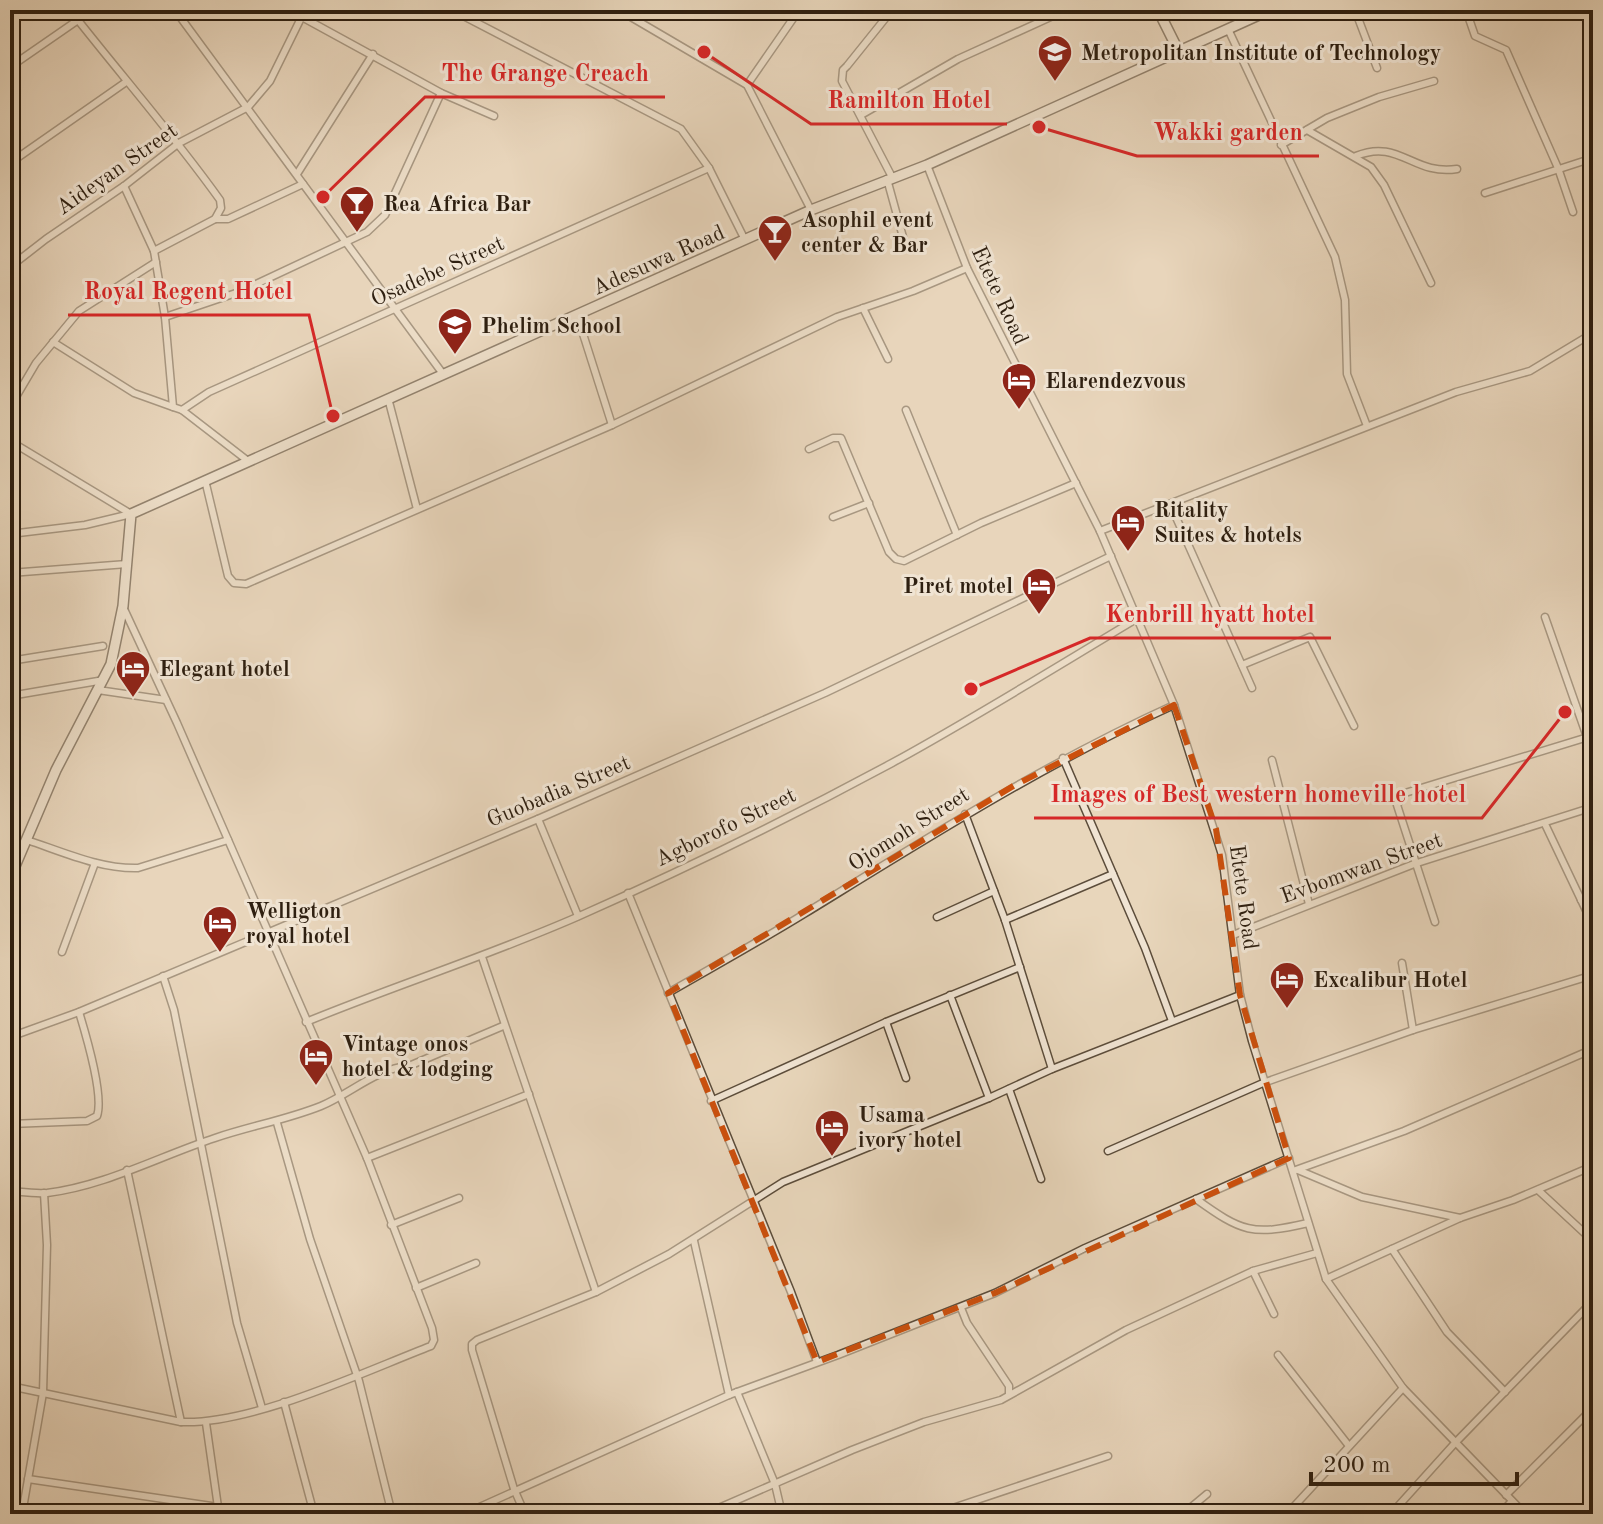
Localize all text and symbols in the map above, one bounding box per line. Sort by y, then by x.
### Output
school or university icon: Metropolitan Institute of Technology [1036,33,1074,83]
place label: Metropolitan Institute of Technology [1081,43,1441,65]
callout: The Grange Creach [425,49,665,97]
text: The Grange Creach [441,63,649,87]
callout: Ramilton Hotel [811,76,1007,124]
text: Ramilton Hotel [827,90,991,114]
callout: Wakki garden [1137,108,1319,156]
street label: Aideyan Street [52,120,182,220]
text: Wakki garden [1153,122,1303,146]
bar icon: Rea Africa Bar [338,184,376,234]
place label: Rea Africa Bar [383,194,531,216]
place label: Asophil event center & Bar [801,210,933,257]
bar icon: Asophil event center & Bar [756,213,794,263]
street label: Adesuwa Road [589,222,728,300]
street label: Osadebe Street [368,233,508,311]
street label: Etete Road [967,243,1032,349]
callout: Royal Regent Hotel [68,267,309,315]
text: Royal Regent Hotel [83,281,293,305]
school or university icon: Phelim School [436,306,474,356]
place label: Phelim School [481,316,622,338]
hotel icon: Elarendezvous [1000,361,1038,411]
place label: Elarendezvous [1045,371,1186,393]
place label: Ritality Suites & hotels [1154,500,1302,547]
hotel icon: Ritality Suites & hotels [1109,503,1147,553]
hotel icon: Piret motel [1020,566,1058,616]
place label: Piret motel [903,576,1013,598]
callout: Kenbrill hyatt hotel [1090,590,1331,638]
text: Kenbrill hyatt hotel [1105,604,1315,628]
hotel icon: Elegant hotel [114,649,152,699]
place label: Elegant hotel [159,659,290,681]
street label: Guobadia Street [484,752,634,832]
callout: Images of Best western homeville hotel [1034,770,1482,818]
street label: Agborofo Street [652,784,800,871]
street label: Ojomoh Street [845,784,973,876]
text: Images of Best western homeville hotel [1050,784,1466,808]
street label: Evbomwan Street [1278,829,1445,908]
street label: Etete Road [1225,843,1261,951]
place label: Welligton royal hotel [246,901,350,948]
hotel icon: Welligton royal hotel [201,904,239,954]
hotel icon: Excalibur Hotel [1268,960,1306,1010]
place label: Excalibur Hotel [1313,970,1468,992]
place label: Vintage onos hotel & lodging [342,1034,493,1081]
hotel icon: Vintage onos hotel & lodging [297,1037,335,1087]
place label: Usama ivory hotel [858,1105,962,1152]
hotel icon: Usama ivory hotel [813,1108,851,1158]
scale bar [1311,1436,1517,1486]
text: 200 m [1323,1454,1391,1478]

